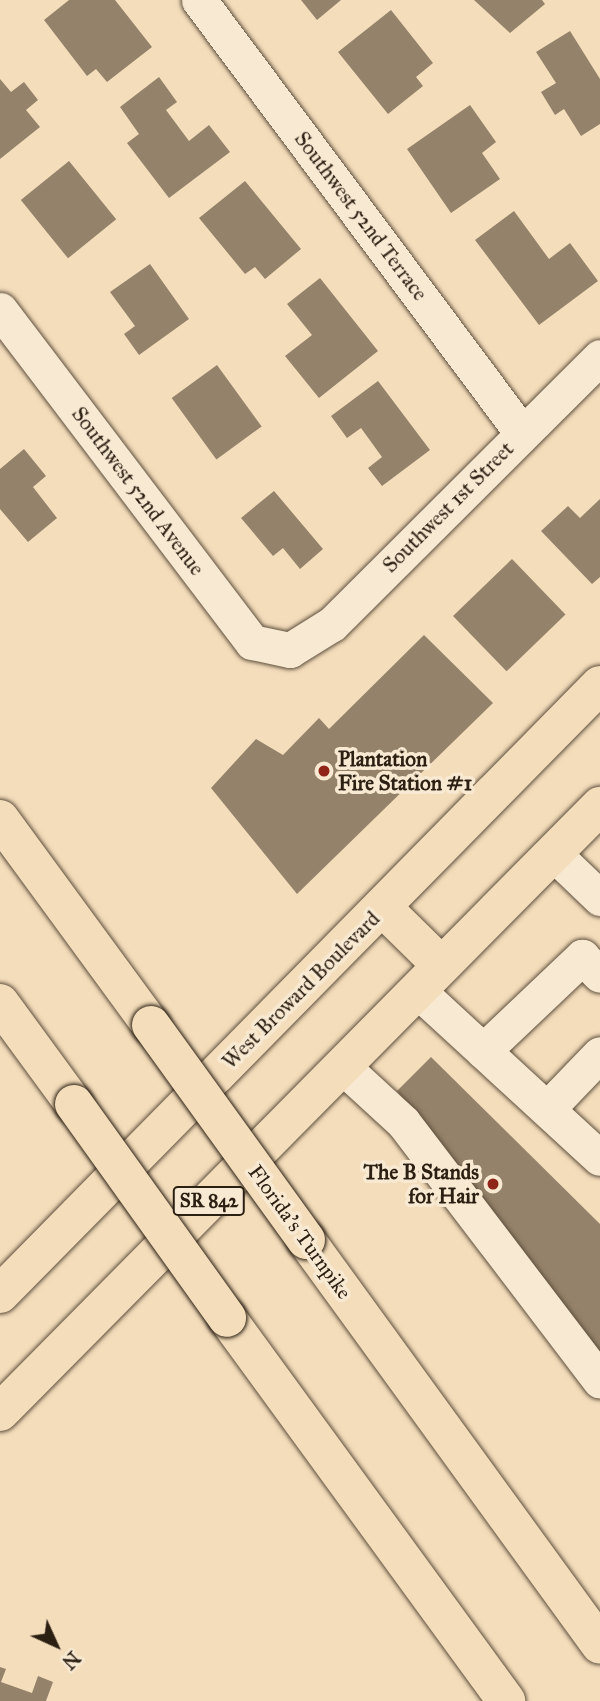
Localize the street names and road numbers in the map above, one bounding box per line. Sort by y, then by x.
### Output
street label: Southwest 52nd Terrace [289,127,433,305]
street label: Southwest 52nd Avenue [66,402,210,580]
street label: Southwest 1st Street [377,436,519,578]
street label: West Broward Boulevard [217,906,385,1074]
street label: Florida's Turnpike [243,1160,357,1304]
road number: SR 842 [172,1186,246,1217]

